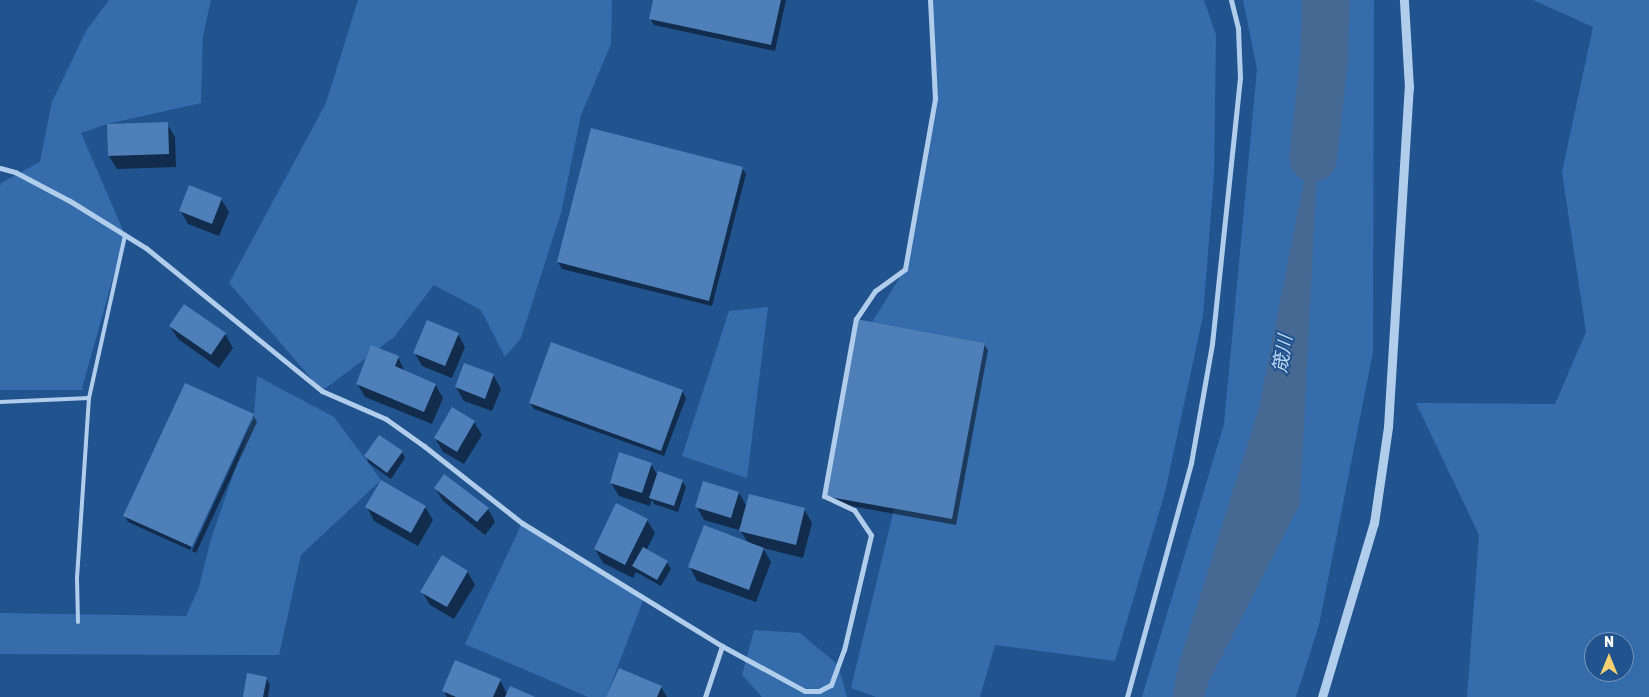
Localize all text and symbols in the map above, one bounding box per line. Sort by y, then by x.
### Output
water label: 筬川 [1269,333,1297,375]
north arrow [1584,632,1634,682]
text: N [1604,634,1614,651]

